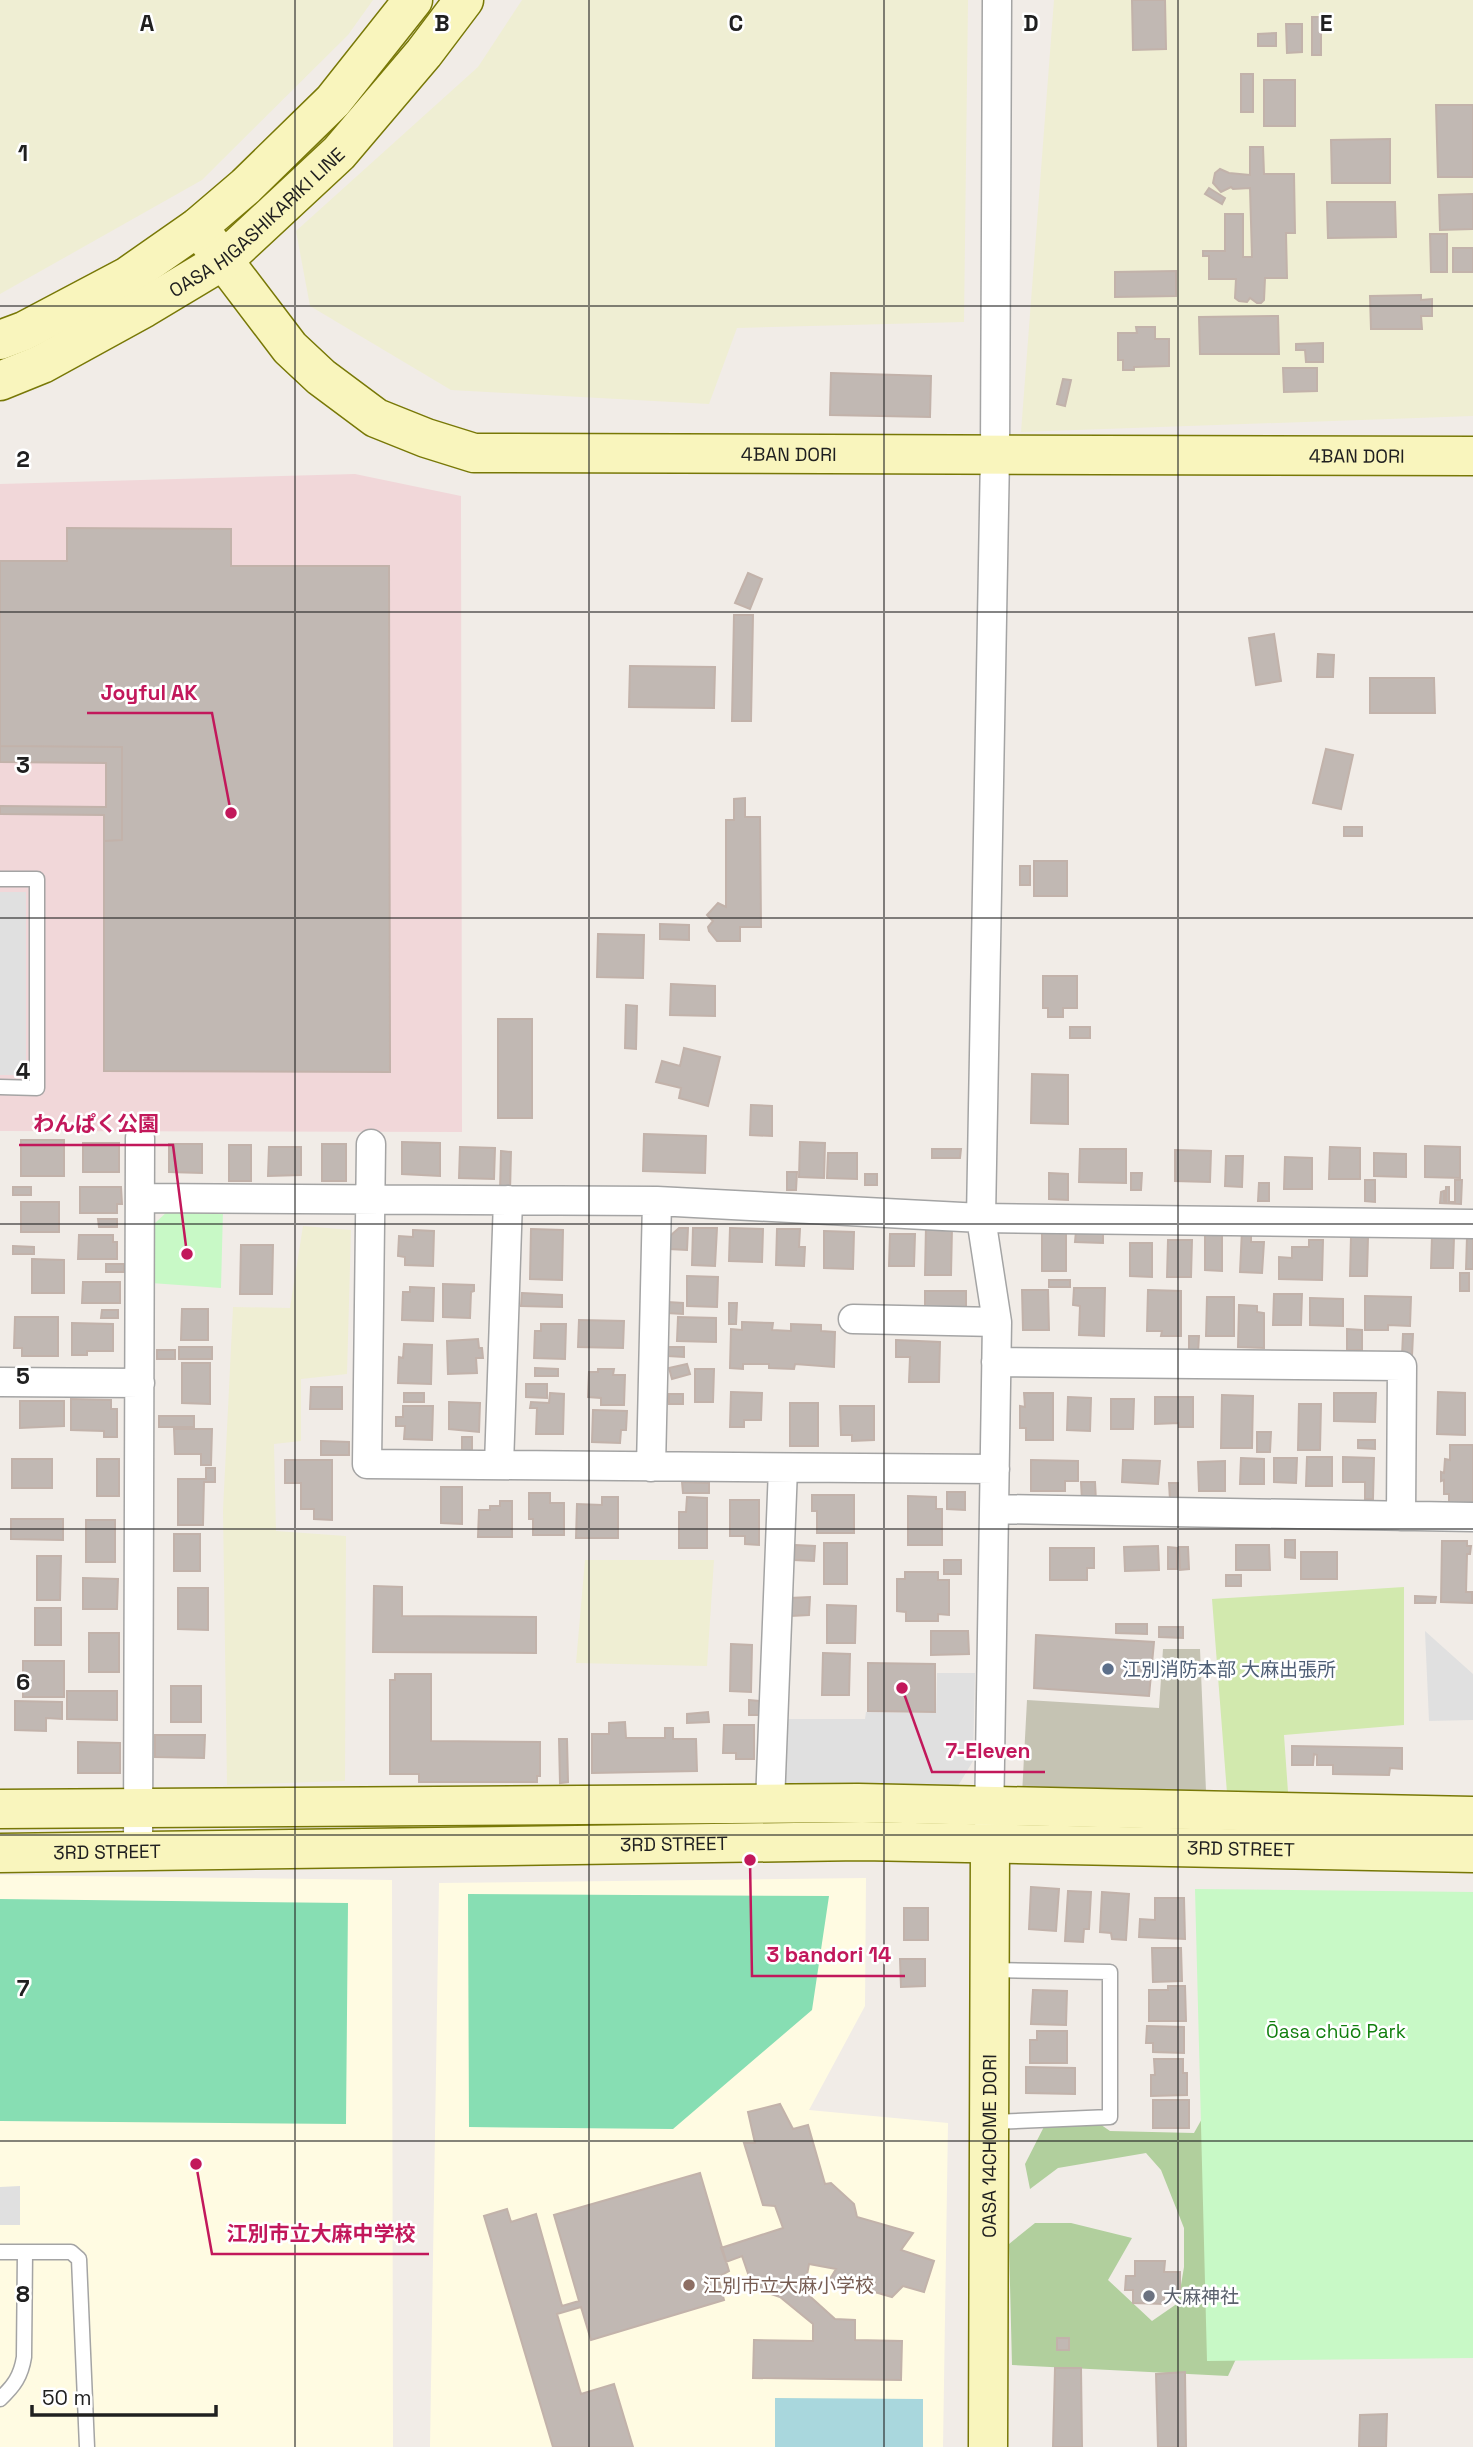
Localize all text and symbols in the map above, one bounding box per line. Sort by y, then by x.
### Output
text: A [140,8,155,38]
text: B [434,8,450,38]
text: C [729,8,743,38]
text: D [1023,8,1039,38]
text: E [1320,8,1332,38]
text: 1 [18,138,28,168]
street label: OASA HIGASHIKARIKI LINE [164,142,350,303]
street label: 4BAN DORI [741,442,837,467]
text: 2 [16,444,30,474]
street label: 4BAN DORI [1309,444,1405,469]
callout: Joyful AK [87,671,212,713]
text: Joyful AK [100,679,198,706]
text: 3 [16,750,30,780]
text: 4 [16,1056,31,1086]
callout: わんぱく公園 [19,1103,173,1145]
text: わんぱく公園 [33,1110,159,1137]
text: 5 [16,1361,30,1391]
place label: 江別消防本部 大麻出張所 [1122,1657,1336,1682]
marker: 江別消防本部 大麻出張所 [1100,1661,1116,1677]
text: 6 [16,1667,30,1697]
callout: 7-Eleven [932,1730,1045,1772]
text: 7-Eleven [945,1737,1031,1764]
street label: 3RD STREET [620,1831,728,1857]
street label: 3RD STREET [1187,1835,1295,1862]
street label: 3RD STREET [53,1839,161,1865]
callout: 3 bandori 14 [752,1934,905,1976]
text: 3 bandori 14 [767,1941,891,1968]
text: 7 [17,1973,30,2003]
park label: Ōasa chūō Park [1266,2019,1406,2044]
street label: OASA 14CHOME DORI [977,2054,1002,2238]
callout: 江別市立大麻中学校 [212,2212,429,2254]
text: 江別市立大麻中学校 [227,2220,416,2247]
place label: 江別市立大麻小学校 [703,2273,874,2298]
marker: 江別市立大麻小学校 [681,2277,697,2293]
text: 8 [16,2279,30,2309]
place label: 大麻神社 [1163,2284,1239,2309]
marker: 大麻神社 [1141,2288,1157,2304]
scale bar [32,2374,215,2418]
text: 50 m [42,2384,92,2411]

